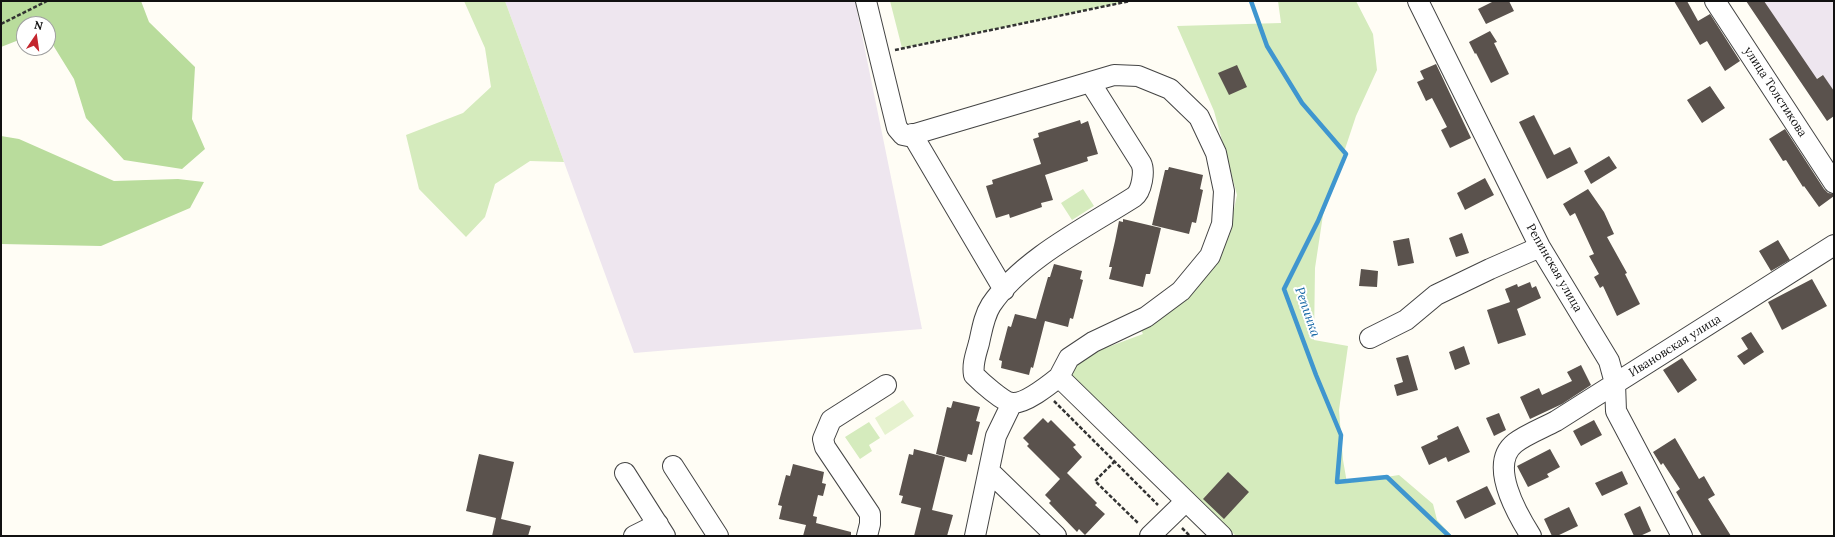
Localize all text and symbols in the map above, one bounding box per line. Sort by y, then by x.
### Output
north arrow [16,16,56,56]
text: N [33,18,44,33]
street label: улица Толстикова [1740,44,1810,140]
street label: Репинская улица [1523,221,1585,315]
water label: Репинка [1291,285,1323,339]
street label: Ивановская улица [1626,312,1724,380]

